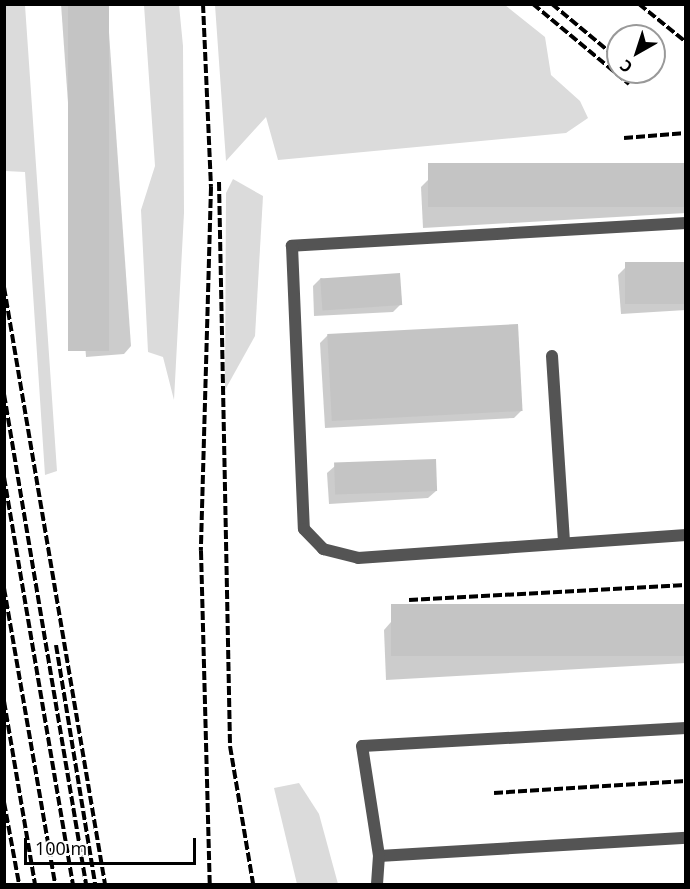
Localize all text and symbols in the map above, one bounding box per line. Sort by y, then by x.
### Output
north arrow [606,24,666,84]
text: С [615,55,637,78]
scale bar [27,826,200,864]
text: 100 m [35,836,87,860]

